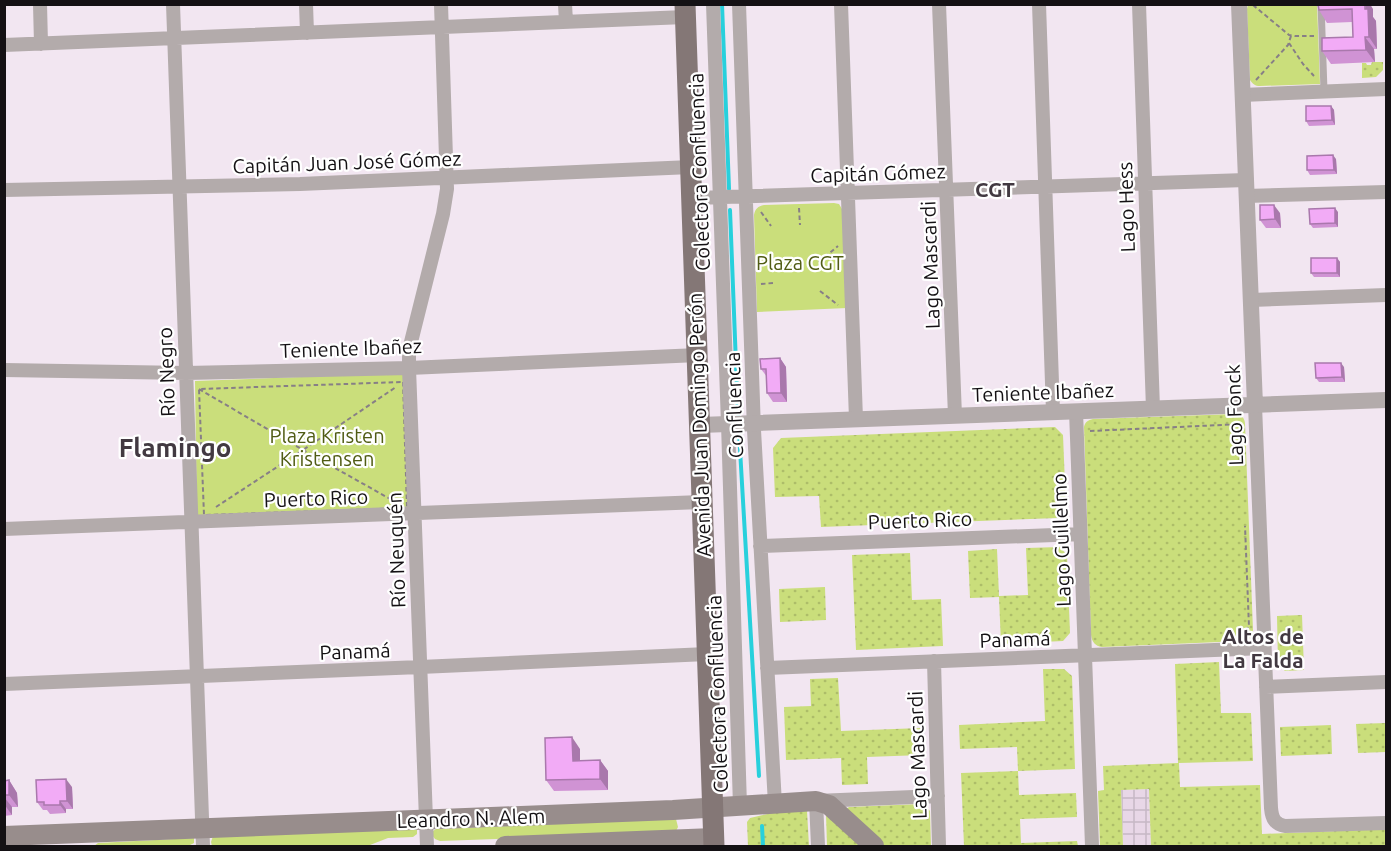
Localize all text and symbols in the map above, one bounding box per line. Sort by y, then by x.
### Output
street label: Colectora Confluencia [684,73,714,271]
street label: Capitán Juan José Gómez [232,147,462,177]
street label: Capitán Gómez [810,159,946,187]
street label: Lago Hess [1113,161,1139,253]
district label: CGT [975,177,1015,201]
street label: Lago Mascardi [916,201,944,329]
park label: Plaza CGT [756,251,844,274]
street label: Avenida Juan Domingo Perón [683,293,715,557]
street label: Río Negro [153,327,179,417]
street label: Teniente Ibañez [280,334,422,362]
street label: Confluencia [721,351,747,459]
street label: Lago Fonck [1221,364,1247,466]
street label: Teniente Ibañez [972,378,1114,406]
park label: Plaza Kristen Kristensen [269,424,385,470]
district label: Flamingo [119,433,231,462]
street label: Lago Guillelmo [1047,473,1075,607]
street label: Puerto Rico [263,485,369,511]
street label: Río Neuquén [382,492,410,608]
street label: Puerto Rico [867,507,973,533]
street label: Colectora Confluencia [702,595,732,793]
district label: Altos de La Falda [1222,624,1304,672]
street label: Panamá [979,626,1051,652]
street label: Panamá [319,638,391,664]
street label: Lago Mascardi [903,691,931,819]
street label: Leandro N. Alem [396,804,546,832]

